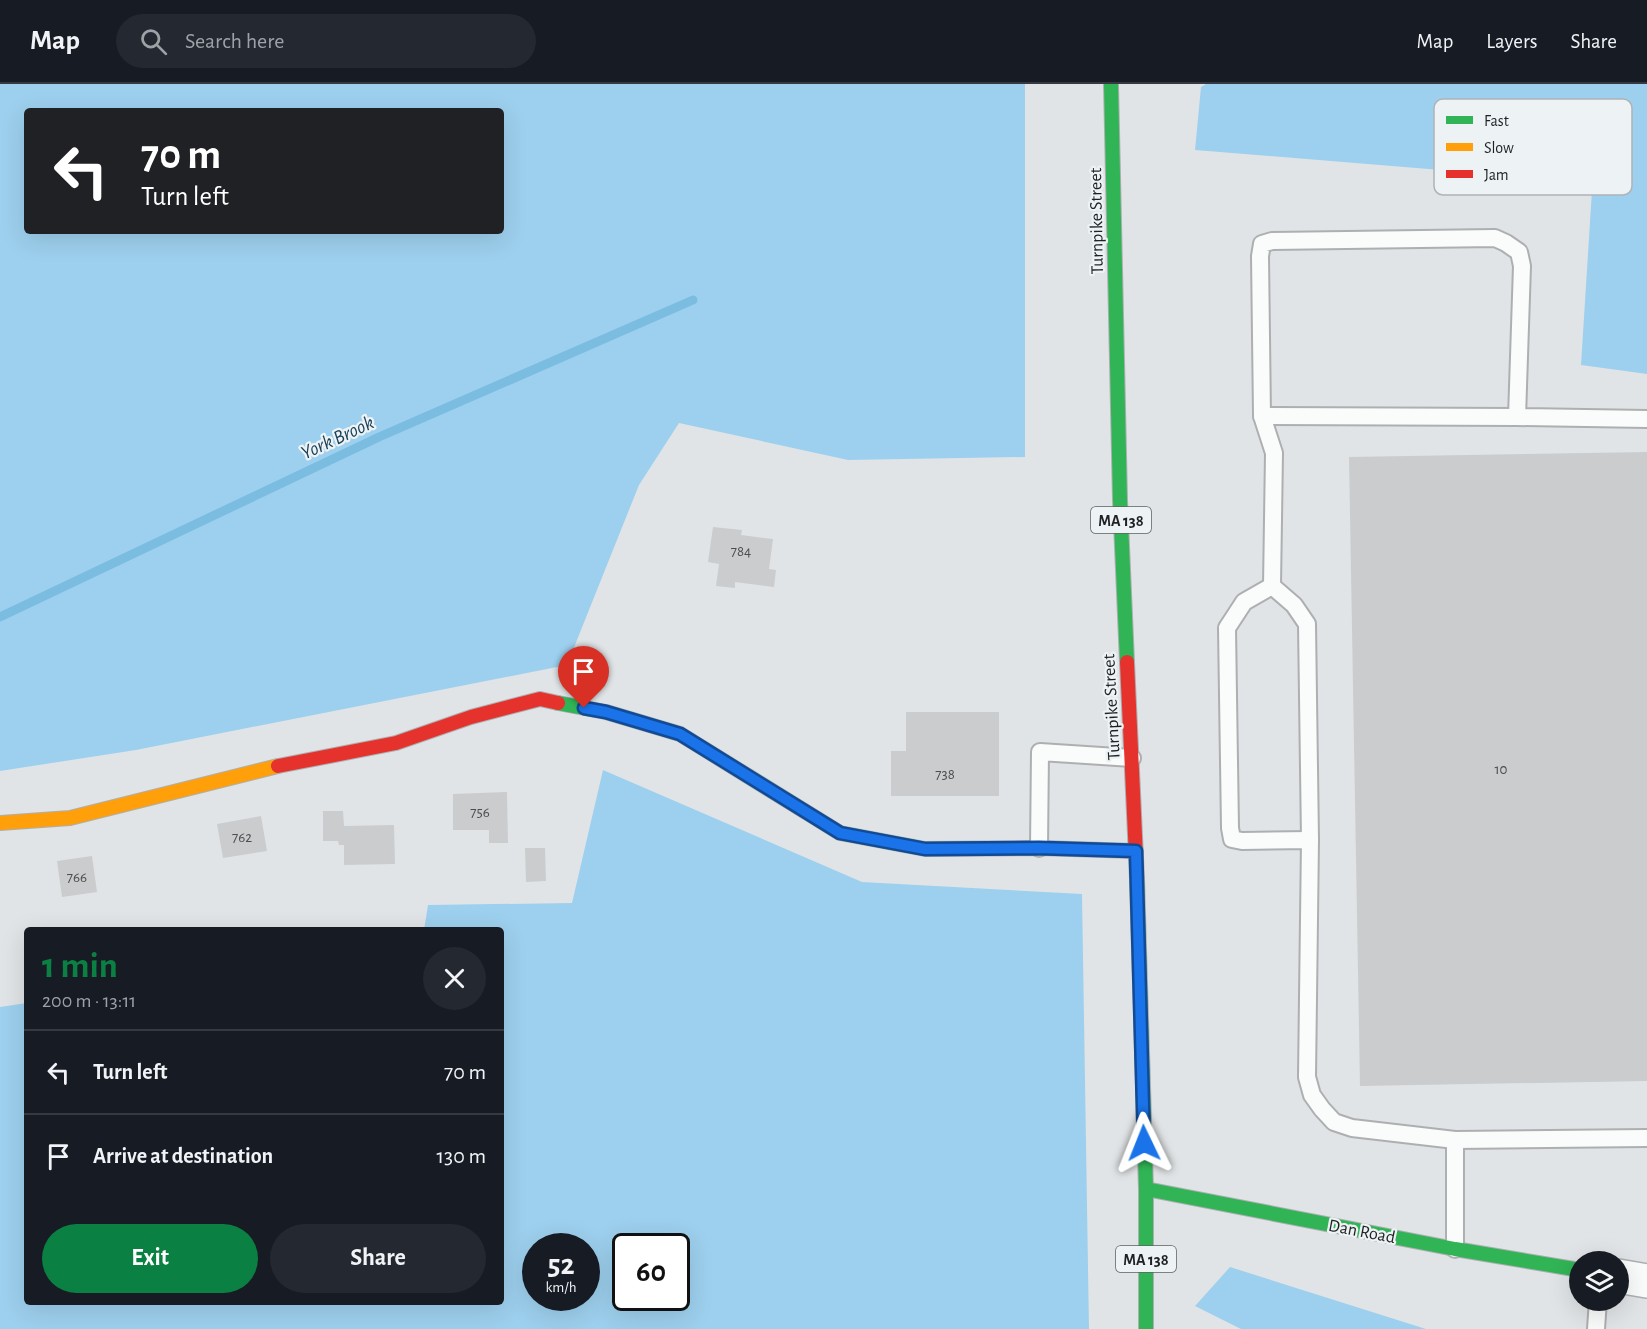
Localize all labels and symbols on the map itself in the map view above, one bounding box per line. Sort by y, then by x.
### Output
legend [1434,99,1632,195]
text: Fast [1484,113,1509,129]
text: Slow [1484,140,1514,156]
street label: Turnpike Street [1087,167,1107,274]
text: Jam [1484,167,1509,183]
water label: York Brook [298,412,377,463]
road number: MA 138 [1091,507,1151,533]
house number: 784 [731,544,751,559]
pin [558,646,609,708]
street label: Turnpike Street [1100,653,1124,761]
house number: 10 [1494,762,1508,777]
house number: 738 [935,767,955,782]
house number: 756 [470,805,490,820]
house number: 762 [232,830,252,845]
house number: 766 [67,870,87,885]
position arrow [1112,1111,1176,1175]
street label: Dan Road [1327,1217,1397,1247]
speed limit sign: 60 [612,1233,690,1311]
road number: MA 138 [1116,1246,1176,1272]

